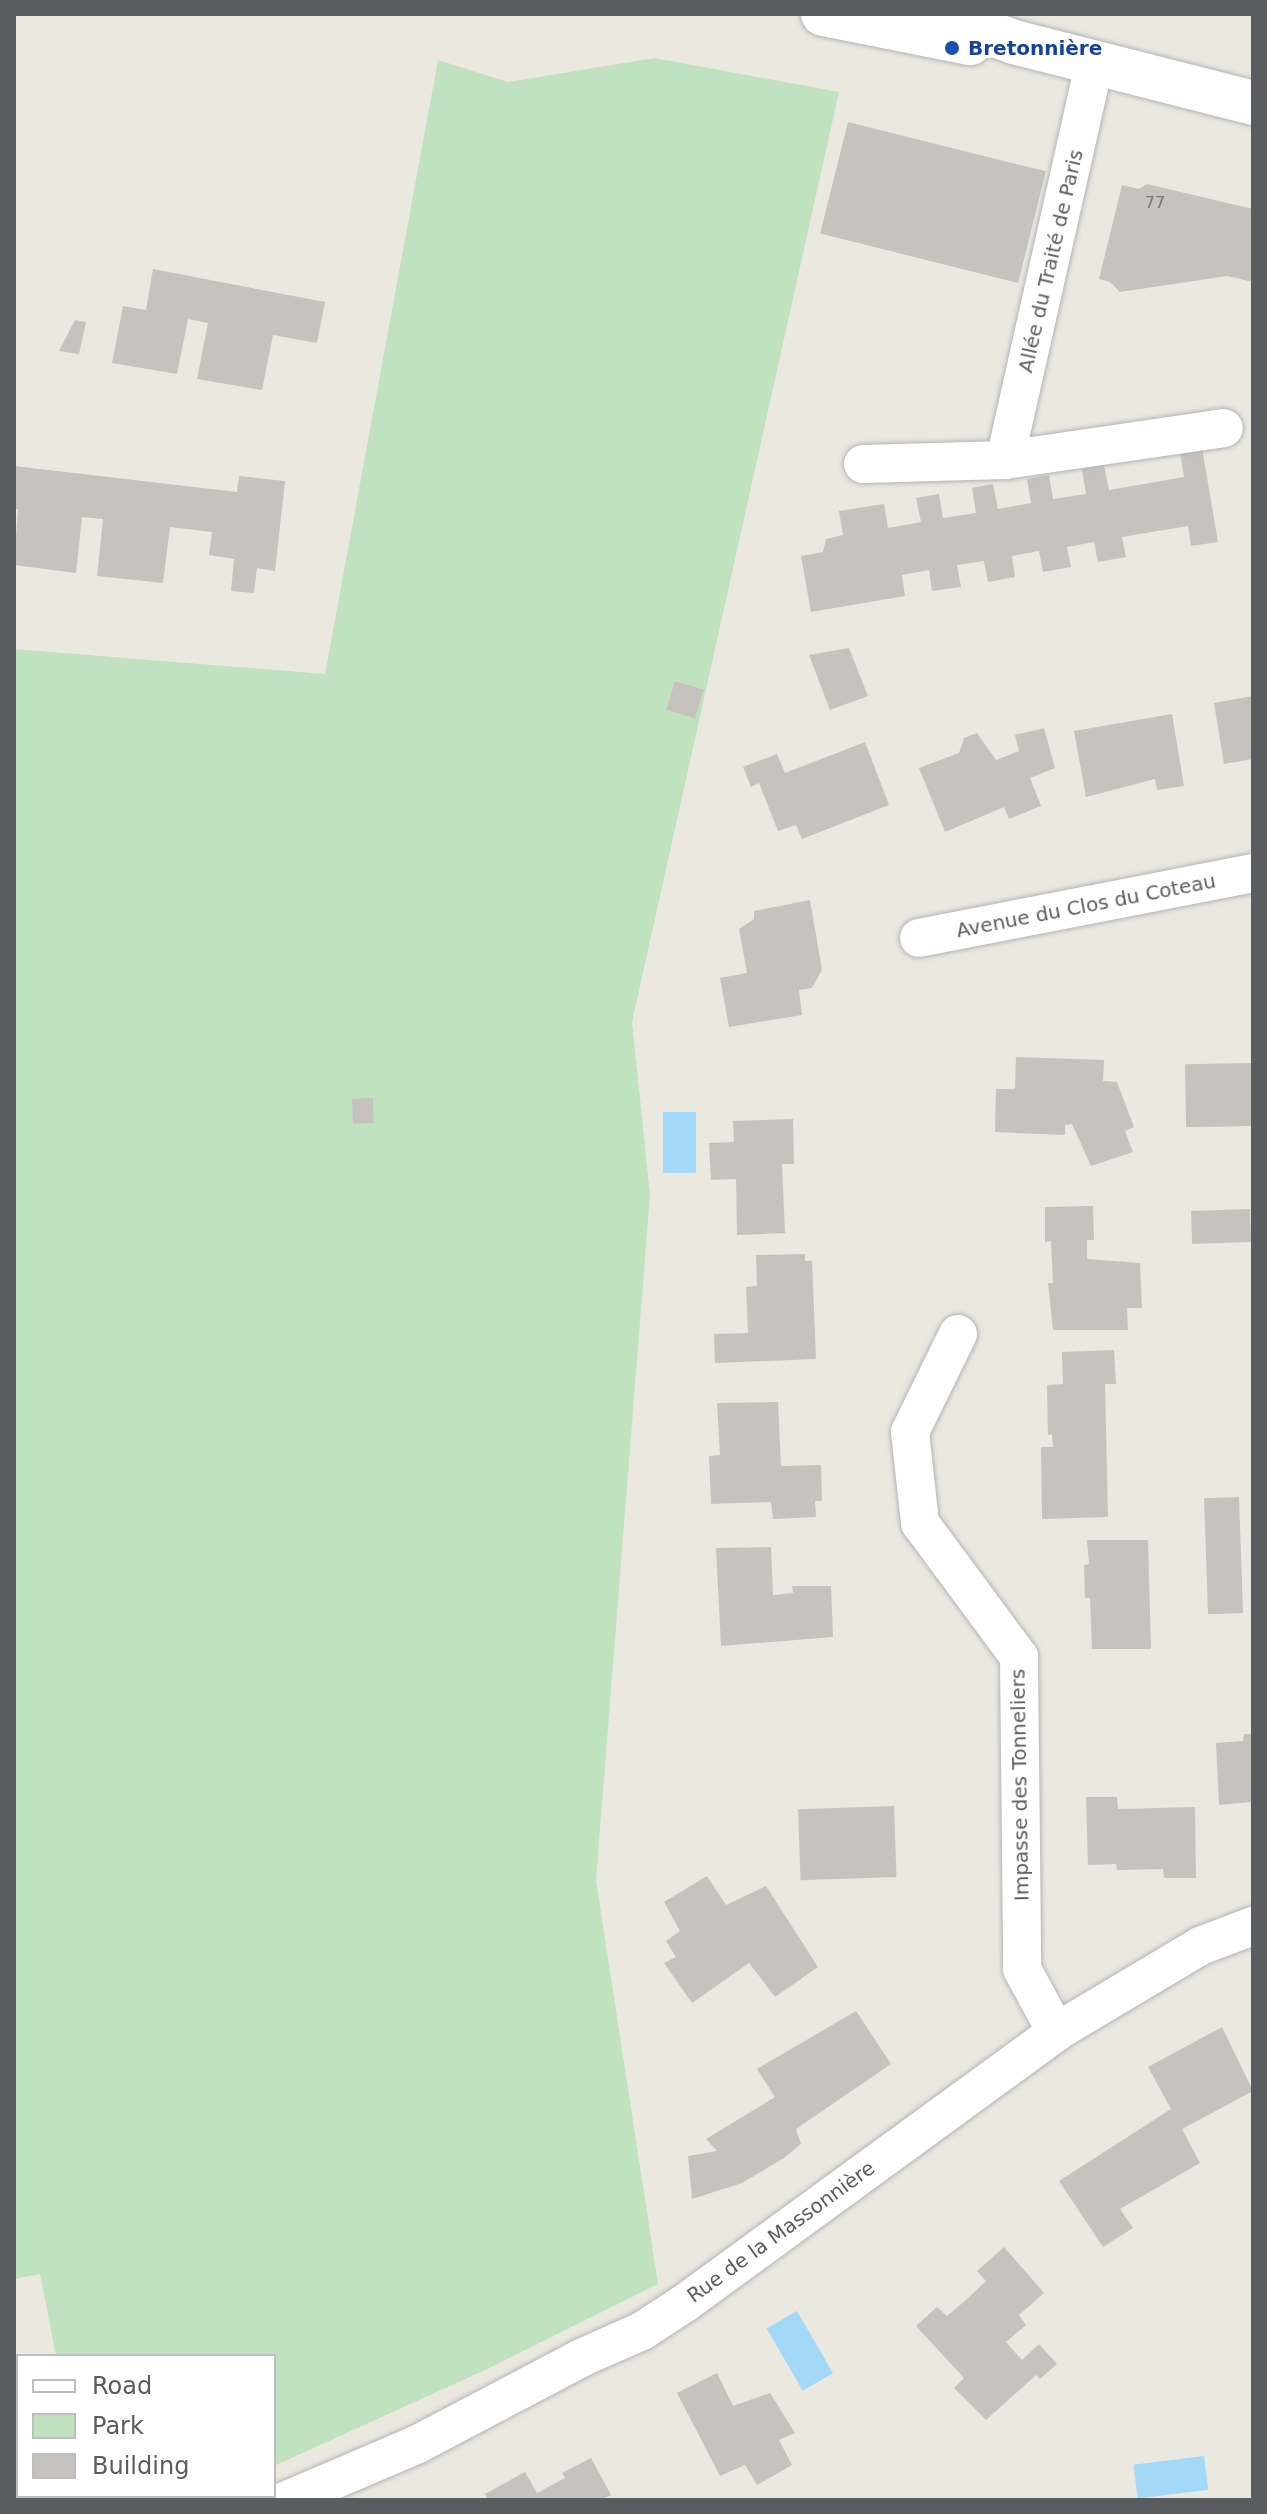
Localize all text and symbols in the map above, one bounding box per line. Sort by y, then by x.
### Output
place label: Bretonnière [968,36,1102,60]
marker: Bretonnière [943,39,961,57]
street label: Allée du Traité de Paris [1014,147,1088,375]
house number: 77 [1145,193,1165,213]
street label: Avenue du Clos du Coteau [954,869,1218,943]
street label: Impasse des Tonneliers [1006,1669,1034,1901]
street label: Rue de la Massonnière [683,2156,879,2308]
legend [16,2354,276,2498]
text: Road [92,2372,152,2400]
text: Park [92,2412,144,2440]
text: Building [92,2452,189,2480]

